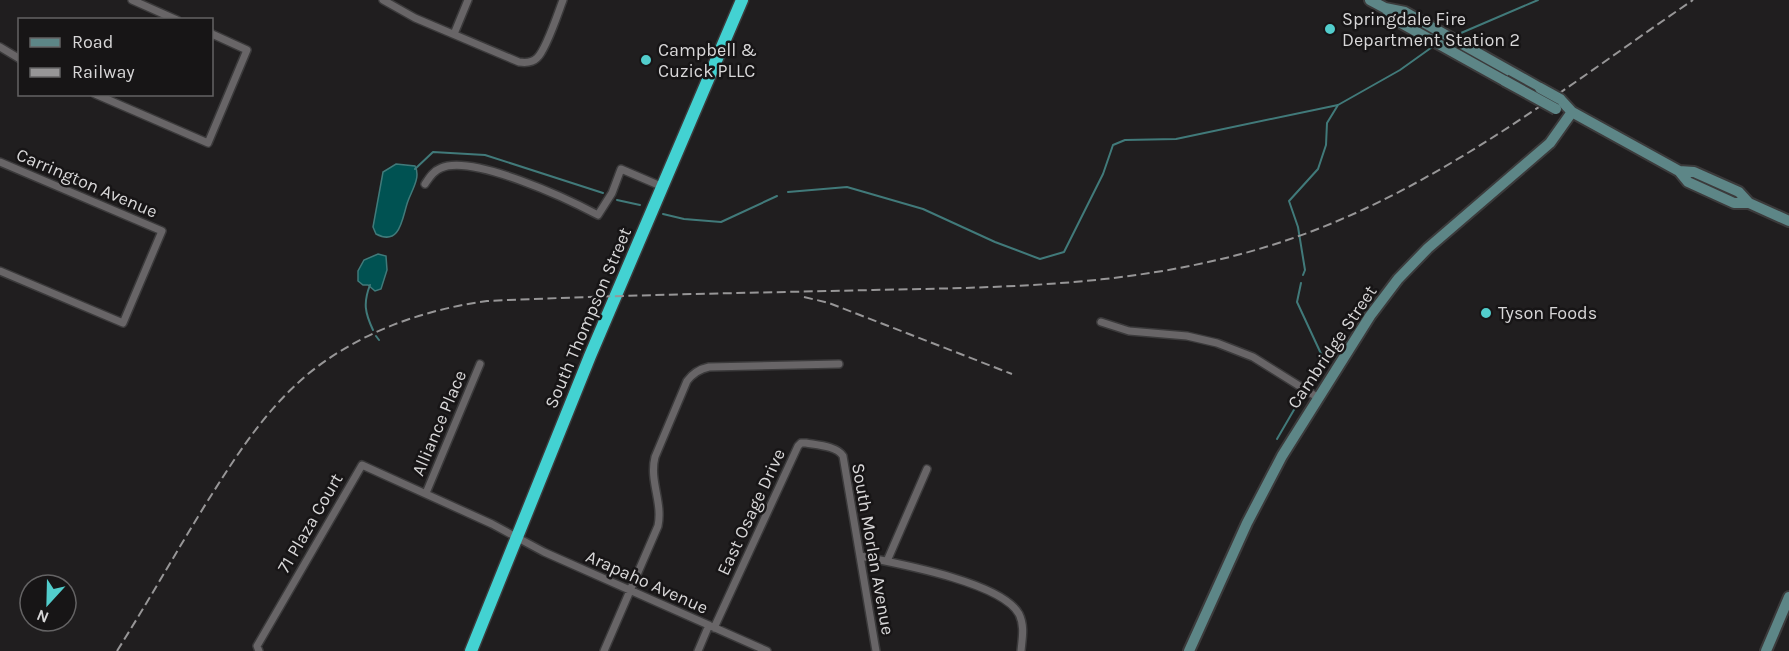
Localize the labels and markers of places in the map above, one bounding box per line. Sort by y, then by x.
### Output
place label: Springdale Fire Department Station 2 [1342,8,1520,51]
marker: Springdale Fire Department Station 2 [1323,22,1337,36]
place label: Campbell & Cuzick PLLC [658,39,757,82]
marker: Campbell & Cuzick PLLC [639,53,653,67]
place label: Tyson Foods [1498,302,1597,324]
marker: Tyson Foods [1479,306,1493,320]

